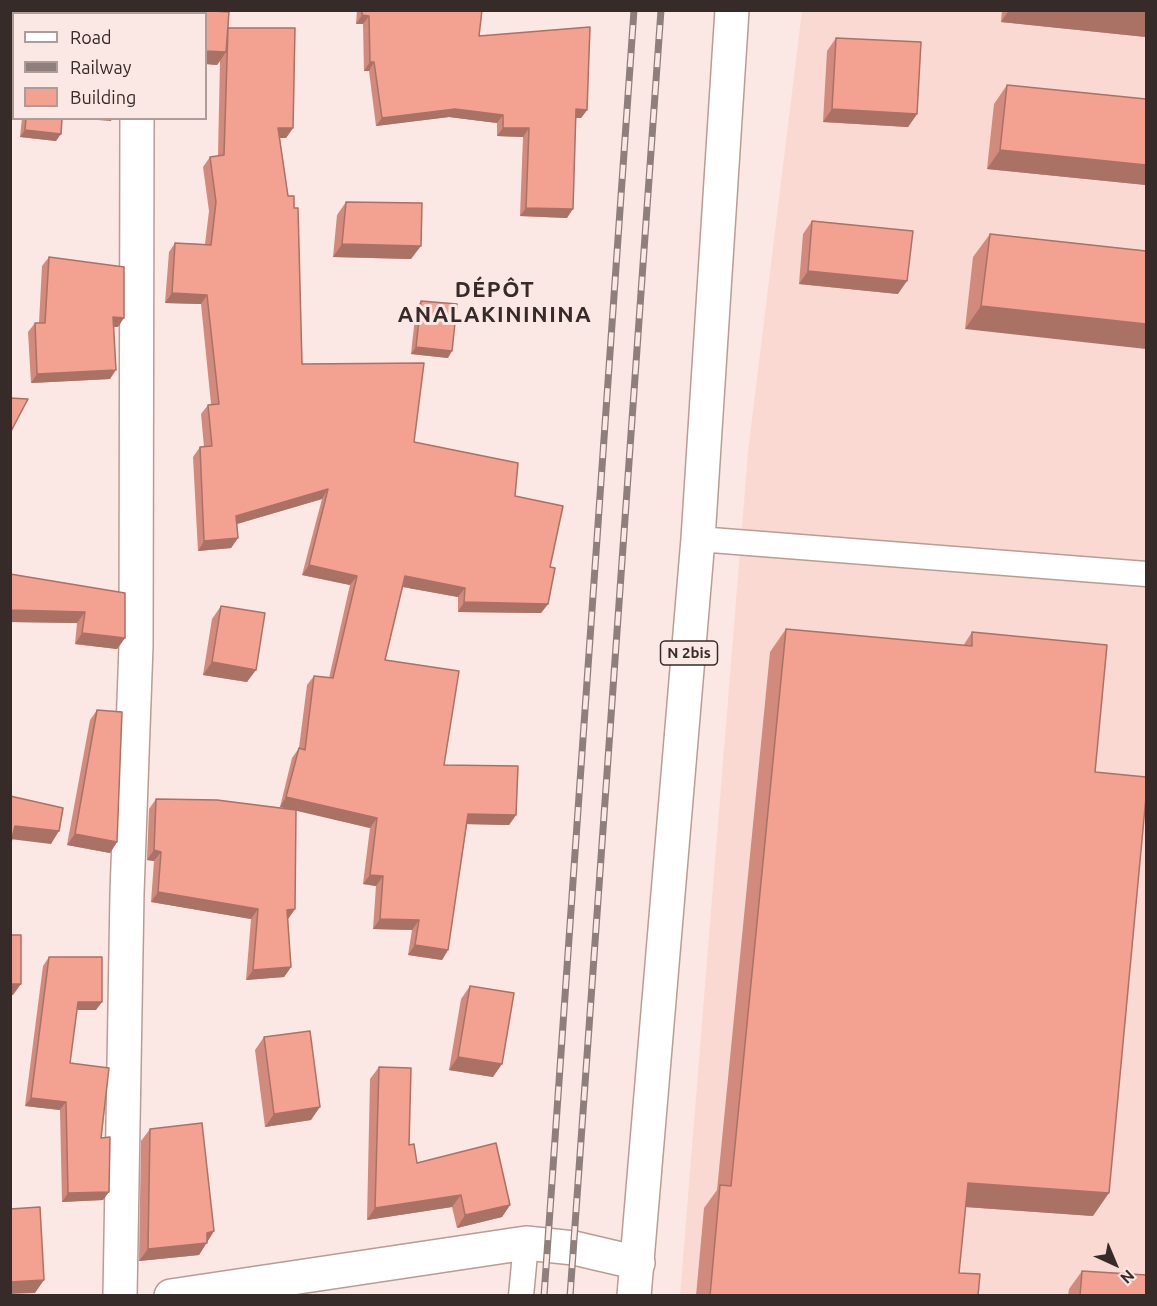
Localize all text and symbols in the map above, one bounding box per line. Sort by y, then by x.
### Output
legend [12,12,207,120]
text: Road [70,27,112,47]
text: Railway [70,57,131,77]
text: Building [70,87,136,107]
district label: DÉPÔT ANALAKINININA [398,277,592,328]
road number: N 2bis [660,641,718,665]
north arrow [1085,1234,1145,1294]
text: N [1117,1266,1138,1288]

